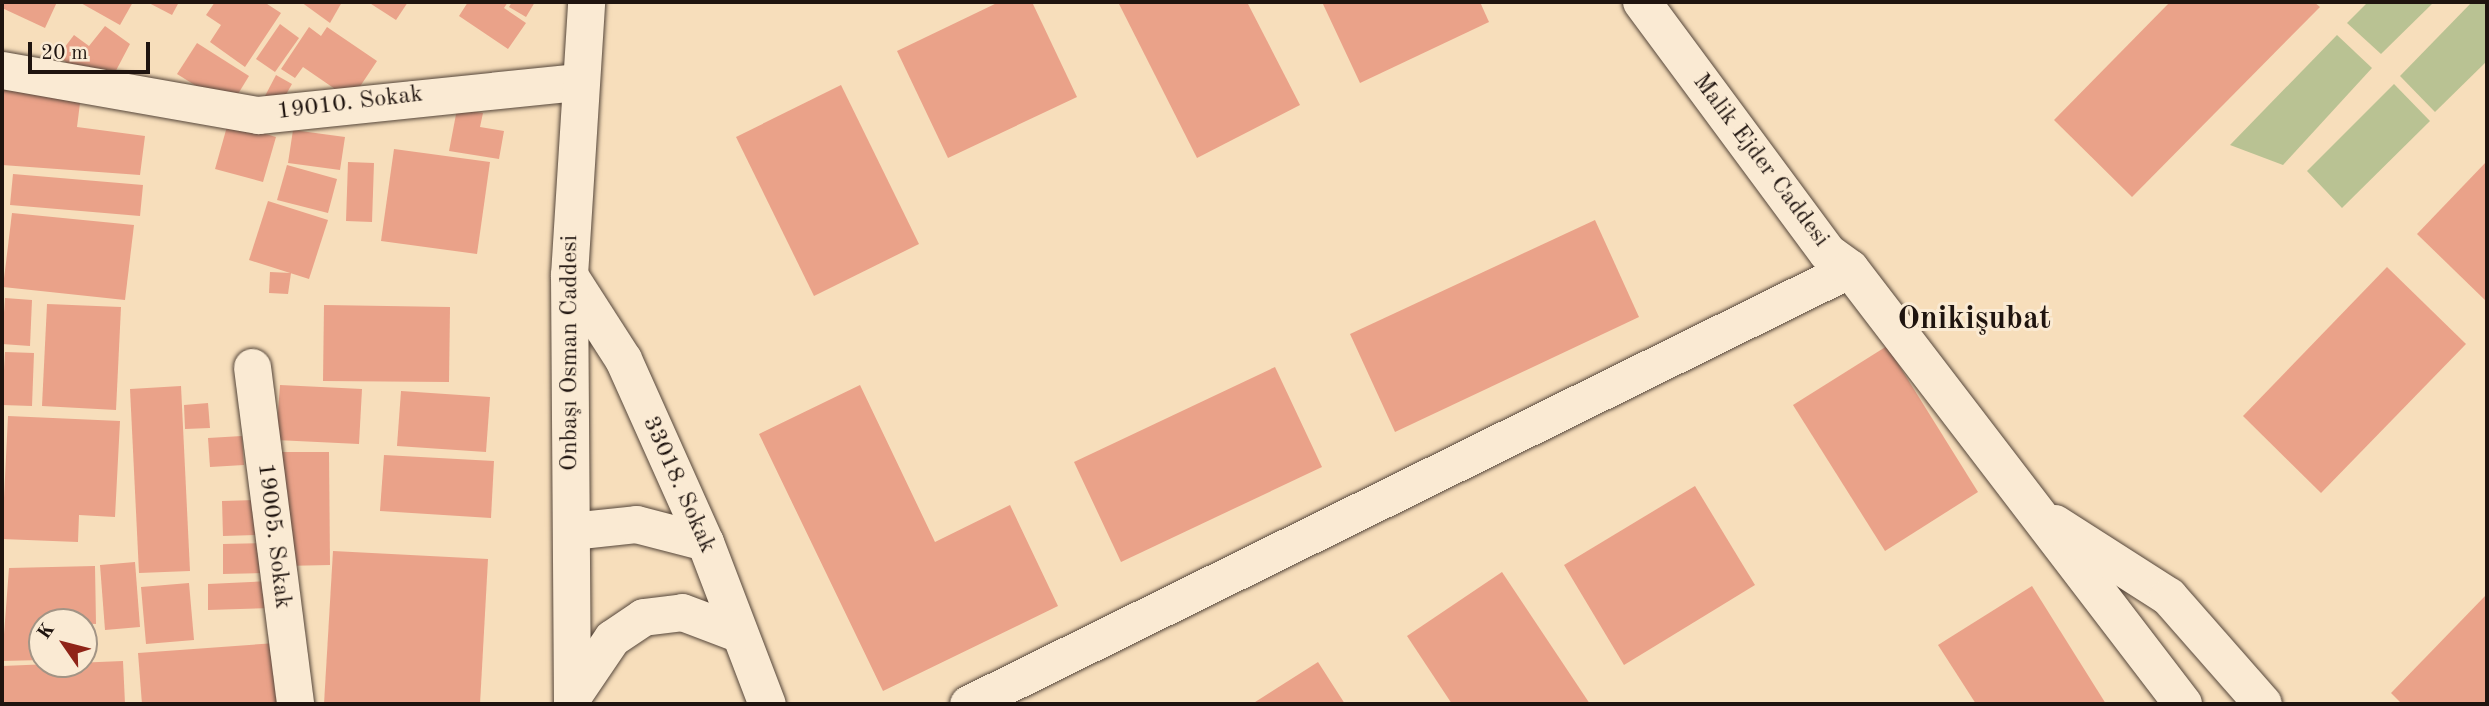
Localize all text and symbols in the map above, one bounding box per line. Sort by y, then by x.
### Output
scale bar [32,28,154,72]
text: 20 m [41,43,88,64]
street label: Malik Ejder Caddesi [1685,69,1835,253]
street label: 19010. Sokak [275,81,425,127]
street label: Onbaşı Osman Caddesi [557,235,585,471]
district label: Onikişubat [1897,301,2051,339]
street label: 33018. Sokak [635,412,721,558]
street label: 19005. Sokak [250,461,296,611]
north arrow [28,608,98,678]
text: K [35,620,59,643]

